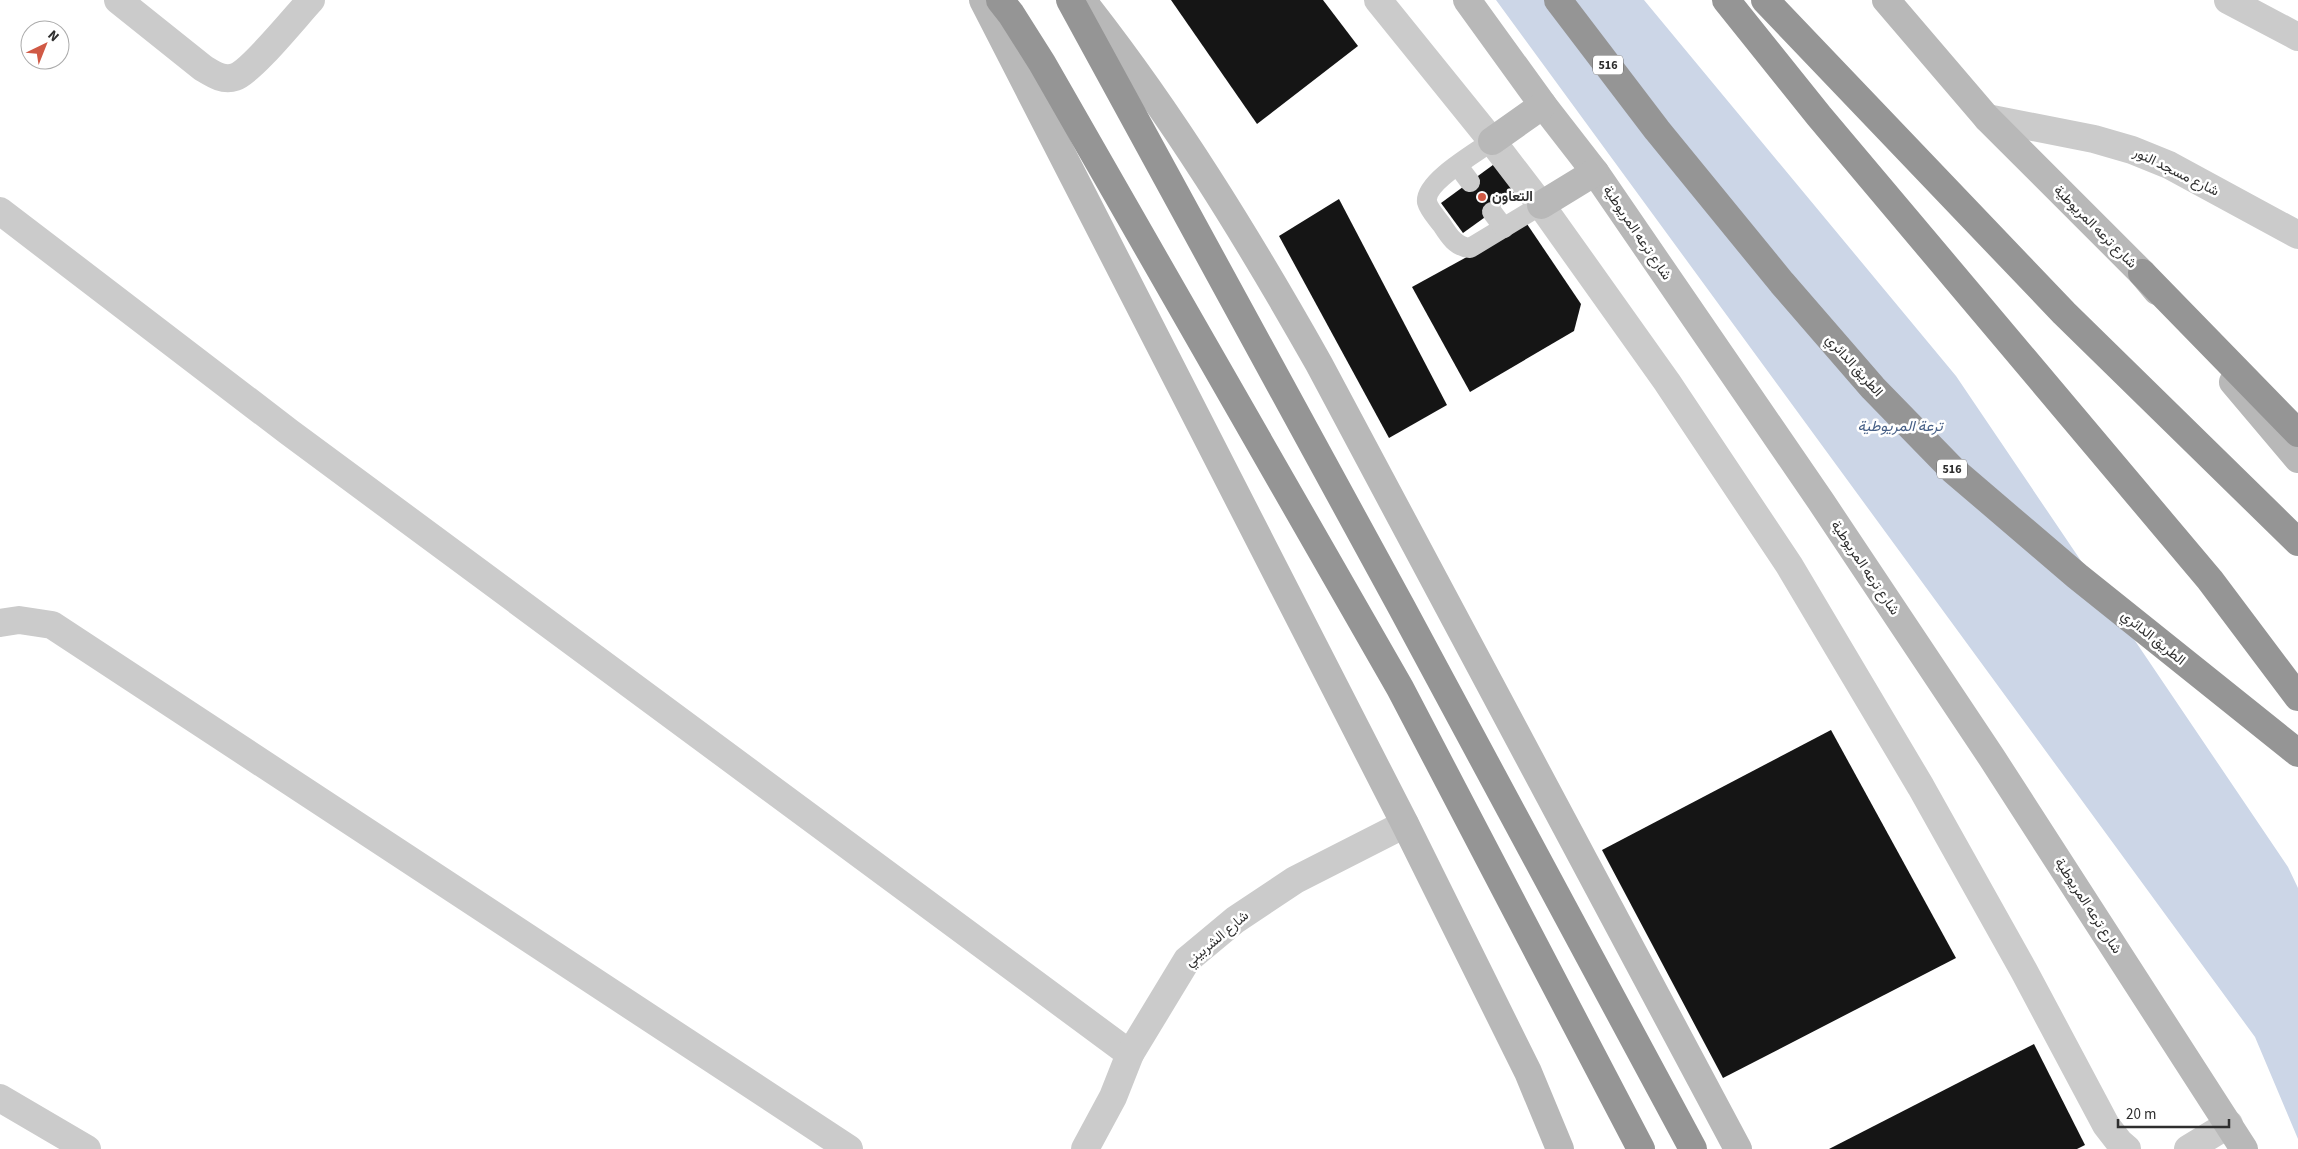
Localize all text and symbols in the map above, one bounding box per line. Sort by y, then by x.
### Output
north arrow [20,20,70,70]
text: N [43,26,63,47]
road number: 516 [1593,56,1623,74]
street label: شارع مسجد النور [2129,142,2222,201]
street label: شارع ترعه المريوطية [2049,181,2141,273]
street label: شارع ترعه المريوطية [1598,182,1676,284]
place label: التعاون [1492,187,1533,207]
marker: التعاون [1476,191,1488,203]
street label: الطريق الدائري [1820,330,1887,402]
water label: ترعة المريوطية [1857,416,1945,437]
road number: 516 [1937,459,1967,478]
street label: شارع ترعه المريوطية [1826,517,1904,619]
street label: الطريق الدائري [2116,606,2189,671]
street label: شارع ترعه المريوطية [2050,854,2126,958]
street label: شارع الشربيني [1181,906,1254,973]
scale bar [2118,1096,2229,1128]
text: 20 m [2126,1104,2156,1125]

